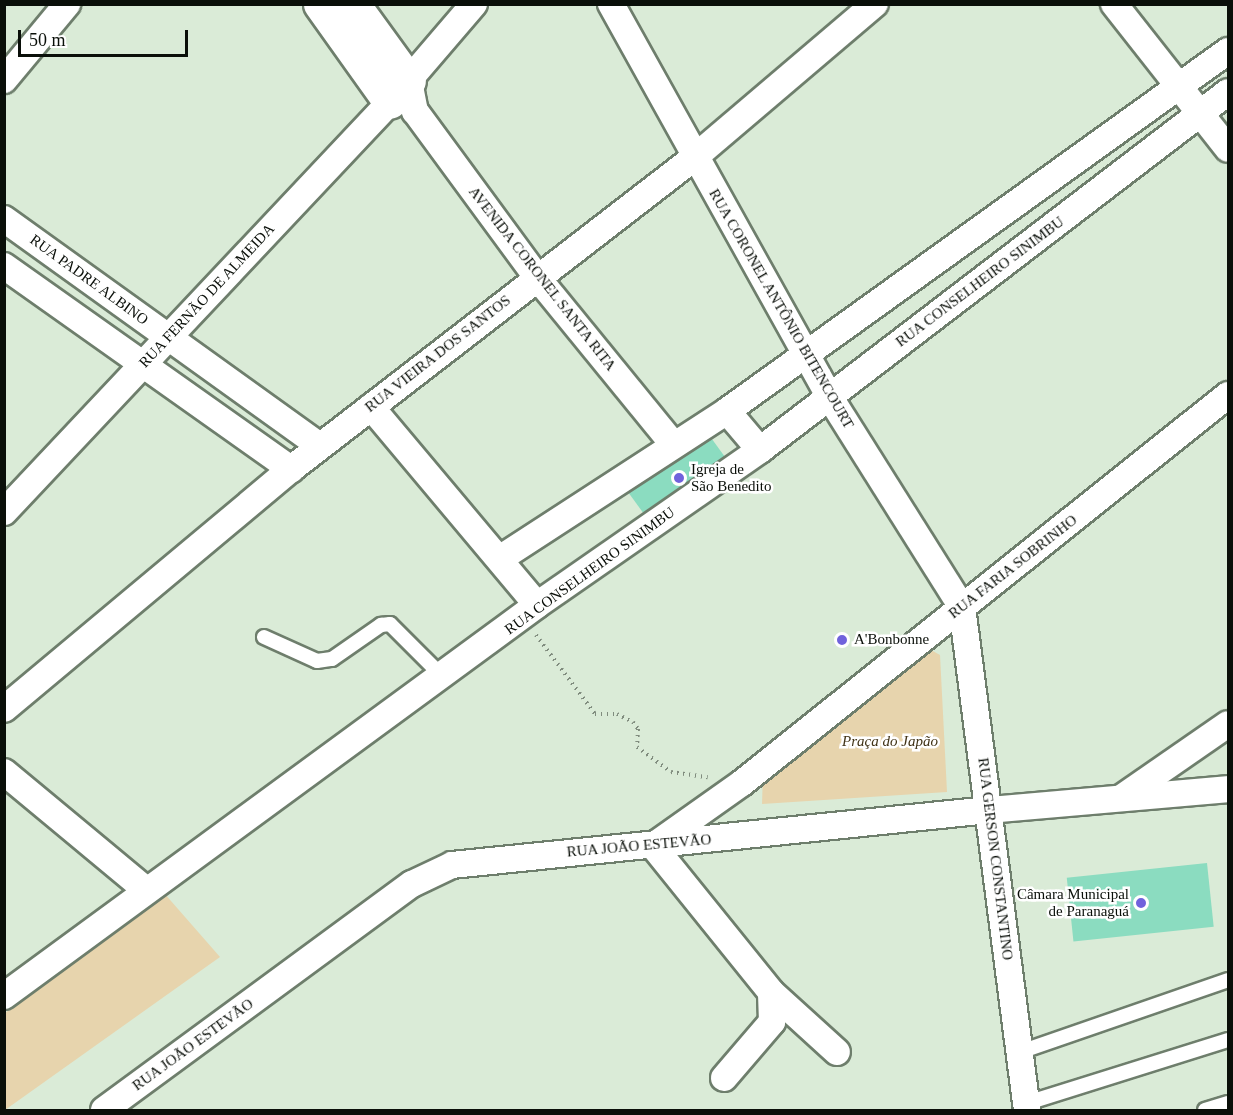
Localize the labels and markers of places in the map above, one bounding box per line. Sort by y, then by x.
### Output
place label: Igreja de São Benedito [691,460,771,495]
marker: Igreja de São Benedito [672,471,686,485]
place label: A'Bonbonne [854,631,929,649]
marker: A'Bonbonne [835,633,849,647]
place label: Câmara Municipal de Paranaguá [1017,885,1129,920]
marker: Câmara Municipal de Paranaguá [1134,896,1148,910]

